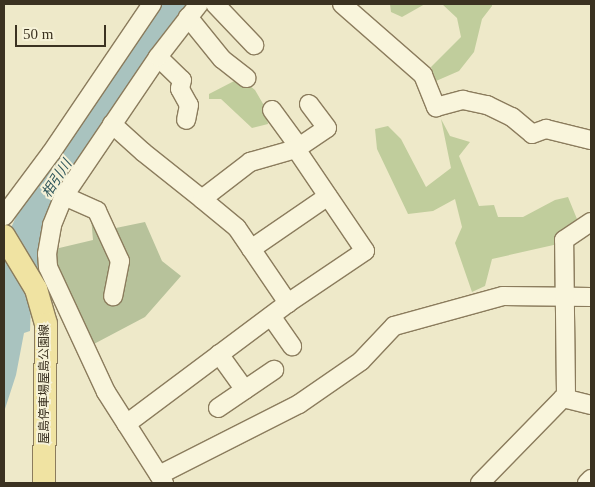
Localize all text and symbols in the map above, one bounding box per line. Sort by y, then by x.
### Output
scale bar [18,15,109,47]
text: 50 m [23,26,53,42]
water label: 相引川 [39,157,75,201]
street label: 屋島停車場屋島公園線 [38,324,52,444]

